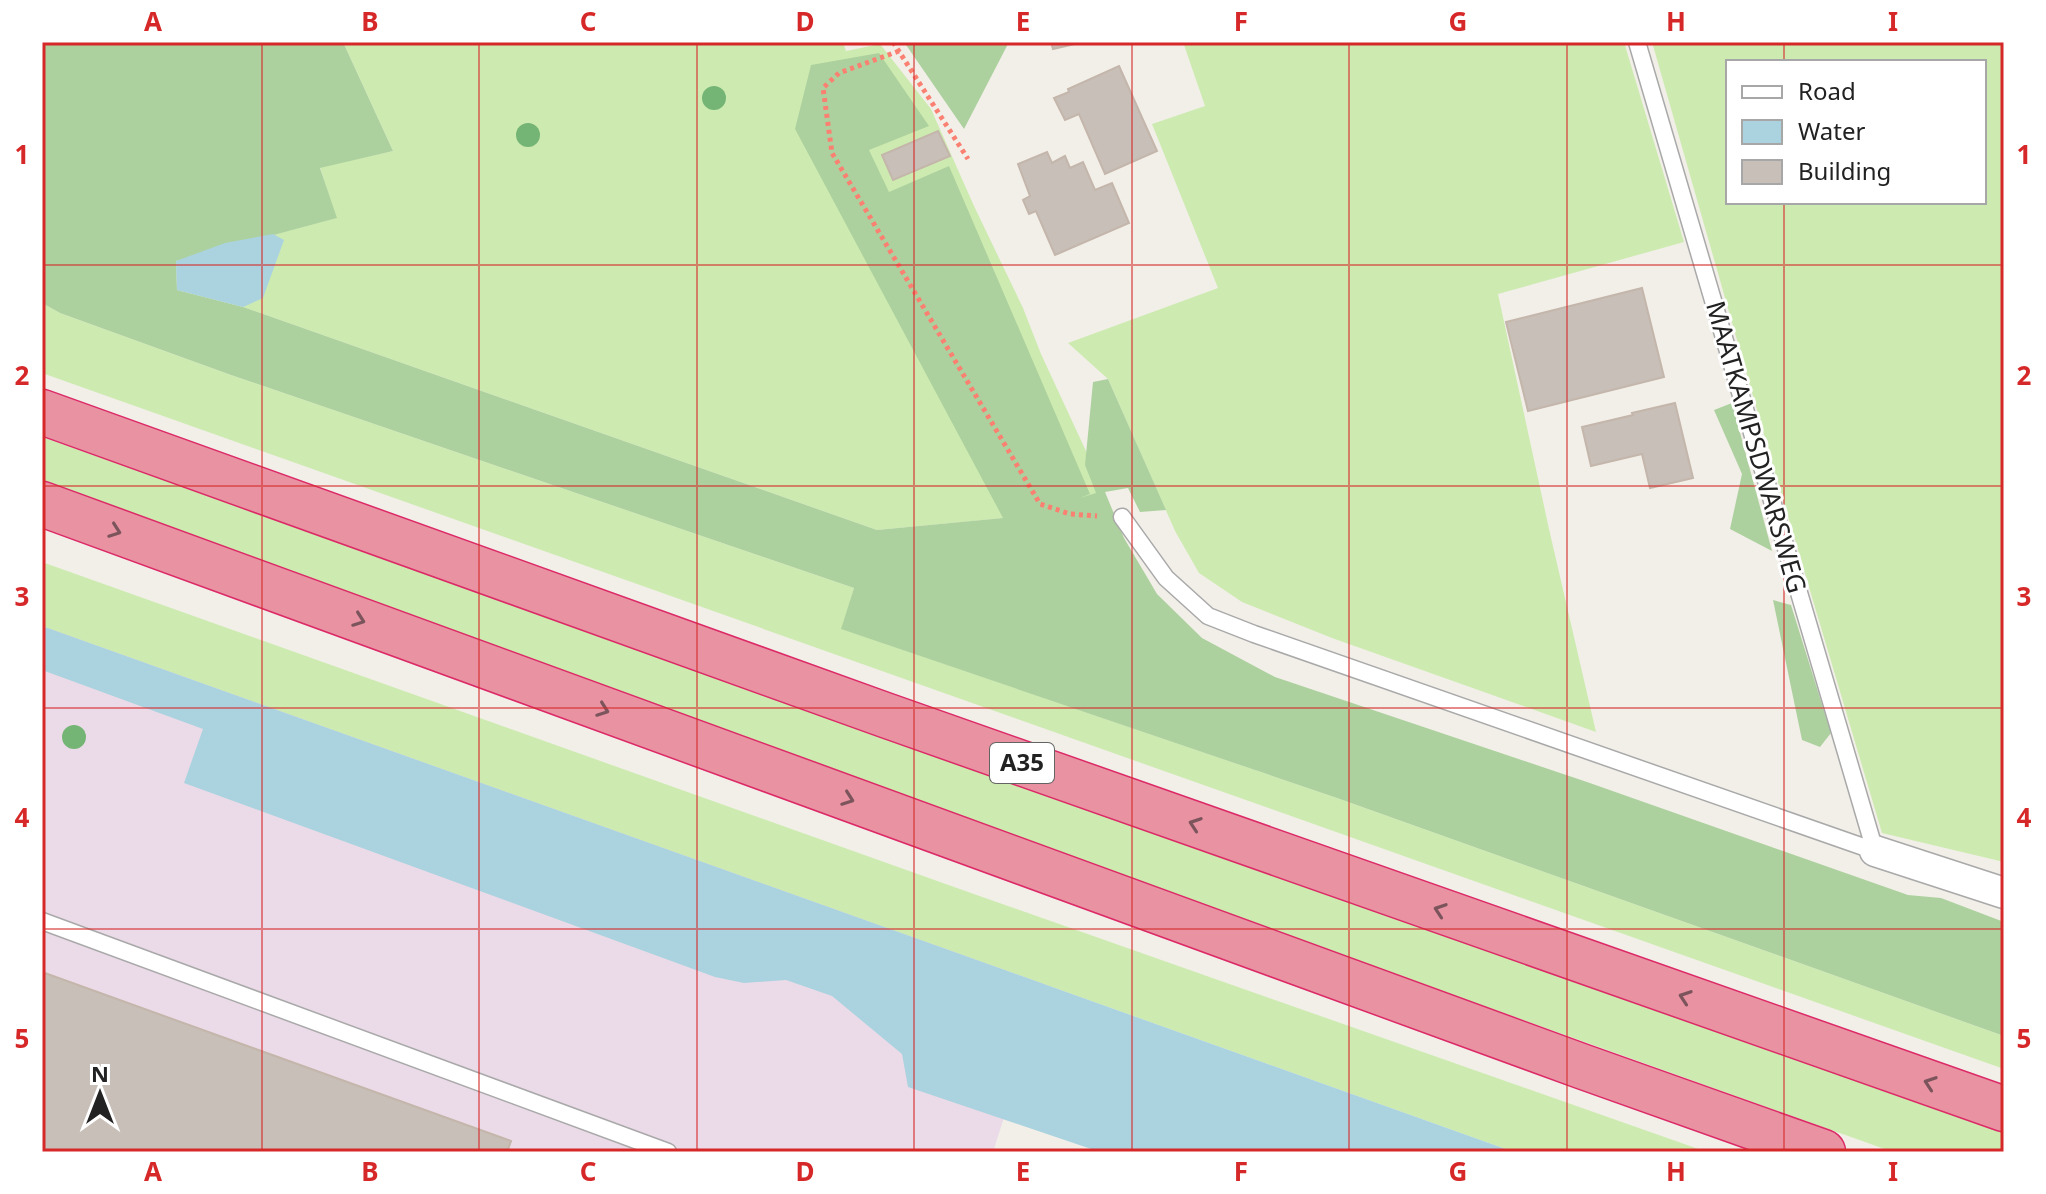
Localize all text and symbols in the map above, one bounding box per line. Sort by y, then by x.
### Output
text: A [144,3,162,39]
text: B [361,3,379,39]
text: C [580,3,596,39]
text: D [795,3,815,39]
text: E [1016,3,1030,39]
text: F [1234,3,1248,39]
text: G [1449,3,1467,39]
text: H [1666,3,1686,39]
text: I [1888,3,1898,39]
legend [1726,60,1986,204]
text: Road [1798,74,1856,107]
text: Water [1798,114,1866,147]
text: 1 [15,136,29,172]
text: 1 [2017,136,2031,172]
text: Building [1798,154,1891,187]
street label: MAATKAMPSDWARSWEG [1698,296,1816,597]
text: 2 [15,357,30,393]
text: 2 [2017,357,2032,393]
one-way arrow [107,521,121,537]
text: 3 [15,578,29,614]
text: 3 [2017,578,2031,614]
one-way arrow [351,610,365,627]
one-way arrow [596,700,610,716]
road number: A35 [990,743,1054,783]
one-way arrow [840,789,854,806]
text: 4 [15,799,30,835]
text: 4 [2017,799,2032,835]
one-way arrow [1189,817,1203,834]
one-way arrow [1434,904,1448,920]
one-way arrow [1679,990,1693,1006]
text: 5 [15,1020,29,1056]
text: 5 [2017,1020,2031,1056]
north arrow [60,1054,140,1134]
text: N [91,1058,109,1088]
one-way arrow [1924,1076,1938,1093]
text: A [144,1153,162,1189]
text: B [361,1153,379,1189]
text: C [580,1153,596,1189]
text: D [795,1153,815,1189]
text: E [1016,1153,1030,1189]
text: F [1234,1153,1248,1189]
text: G [1449,1153,1467,1189]
text: H [1666,1153,1686,1189]
text: I [1888,1153,1898,1189]

